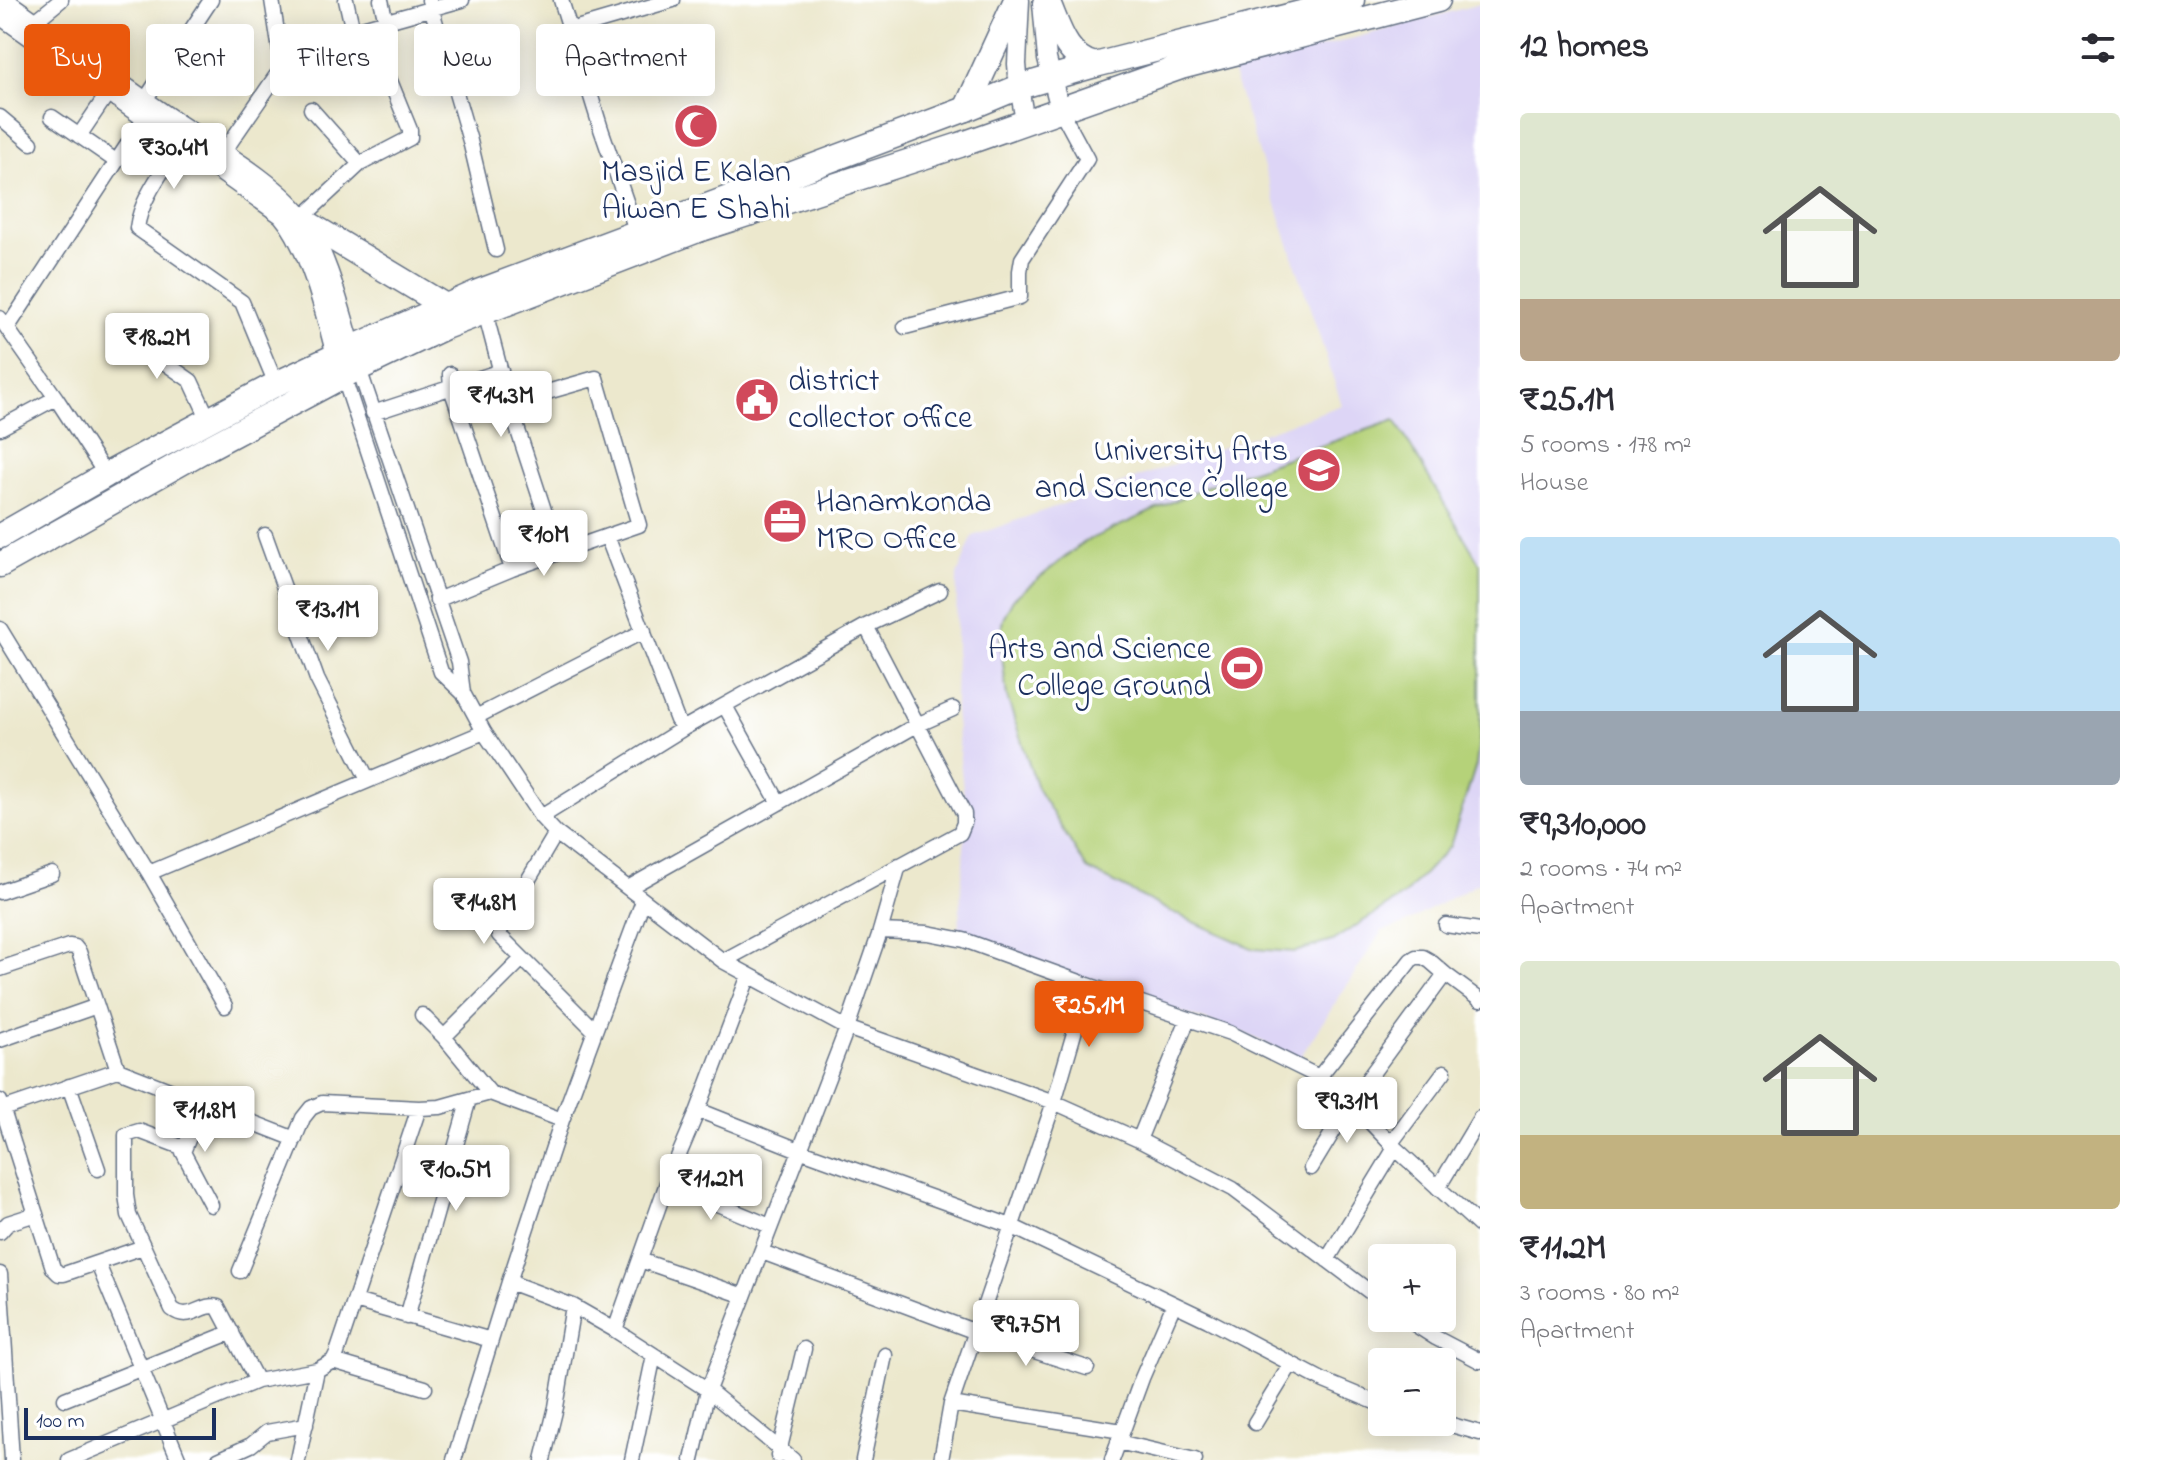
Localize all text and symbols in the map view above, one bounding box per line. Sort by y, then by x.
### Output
text: 12 homes [1520,23,1649,73]
chip: Buy [24,24,130,96]
chip: Rent [146,24,254,96]
chip: Filters [270,24,398,96]
chip: New [414,24,520,96]
chip: Apartment [536,24,715,96]
icon: filters [2076,26,2120,70]
mosque icon: Masjid E Kalan Aiwan E Shahi [672,102,720,150]
pin: ₹30.4M [109,123,239,191]
text: ₹30.4M [139,130,209,168]
place label: Masjid E Kalan Aiwan E Shahi [601,150,791,234]
icon: home [1748,165,1892,309]
pin: ₹18.2M [92,313,222,381]
text: ₹18.2M [123,320,191,358]
place label: district collector office [788,359,973,443]
pin: ₹14.3M [436,371,566,439]
public building icon: district collector office [733,376,781,424]
text: ₹25.1M [1520,377,1615,427]
text: ₹14.3M [468,378,534,416]
text: 5 rooms · 178 m² [1520,427,1692,465]
place label: University Arts and Science College [1035,429,1289,513]
school or university icon: University Arts and Science College [1295,446,1343,494]
text: House [1520,465,1588,503]
place label: Hanamkonda MRO Office [816,480,991,564]
office icon: Hanamkonda MRO Office [761,497,809,545]
pin: ₹10M [497,510,591,578]
text: ₹10M [519,517,569,555]
pin: ₹13.1M [263,585,393,653]
icon: home [1748,589,1892,733]
text: ₹13.1M [296,592,360,630]
place label: Arts and Science College Ground [988,627,1212,711]
sports icon: Arts and Science College Ground [1218,644,1266,692]
text: ₹9,310,000 [1520,801,1646,851]
text: 2 rooms · 74 m² [1520,851,1682,889]
pin: ₹14.8M [419,878,549,946]
text: ₹14.8M [451,885,517,923]
text: Apartment [1520,889,1634,927]
pin: ₹25.1M [1024,981,1154,1049]
text: ₹25.1M [1053,988,1125,1026]
icon: home [1748,1013,1892,1157]
pin: ₹9.31M [1282,1077,1412,1145]
text: ₹9.31M [1315,1084,1379,1122]
pin: ₹11.8M [140,1086,270,1154]
text: ₹11.8M [174,1093,236,1131]
pin: ₹10.5M [391,1145,521,1213]
text: ₹10.5M [420,1152,492,1190]
pin: ₹11.2M [646,1154,776,1222]
text: ₹11.2M [678,1161,744,1199]
text: ₹11.2M [1520,1225,1607,1275]
map controls [1368,1244,1456,1436]
button: + [1368,1244,1456,1332]
text: 3 rooms · 80 m² [1520,1275,1680,1313]
pin: ₹9.75M [961,1300,1091,1368]
text: ₹9.75M [991,1307,1061,1345]
text: Apartment [1520,1313,1634,1351]
button: − [1368,1348,1456,1436]
scale bar [24,1404,216,1440]
text: 100 m [36,1406,85,1438]

